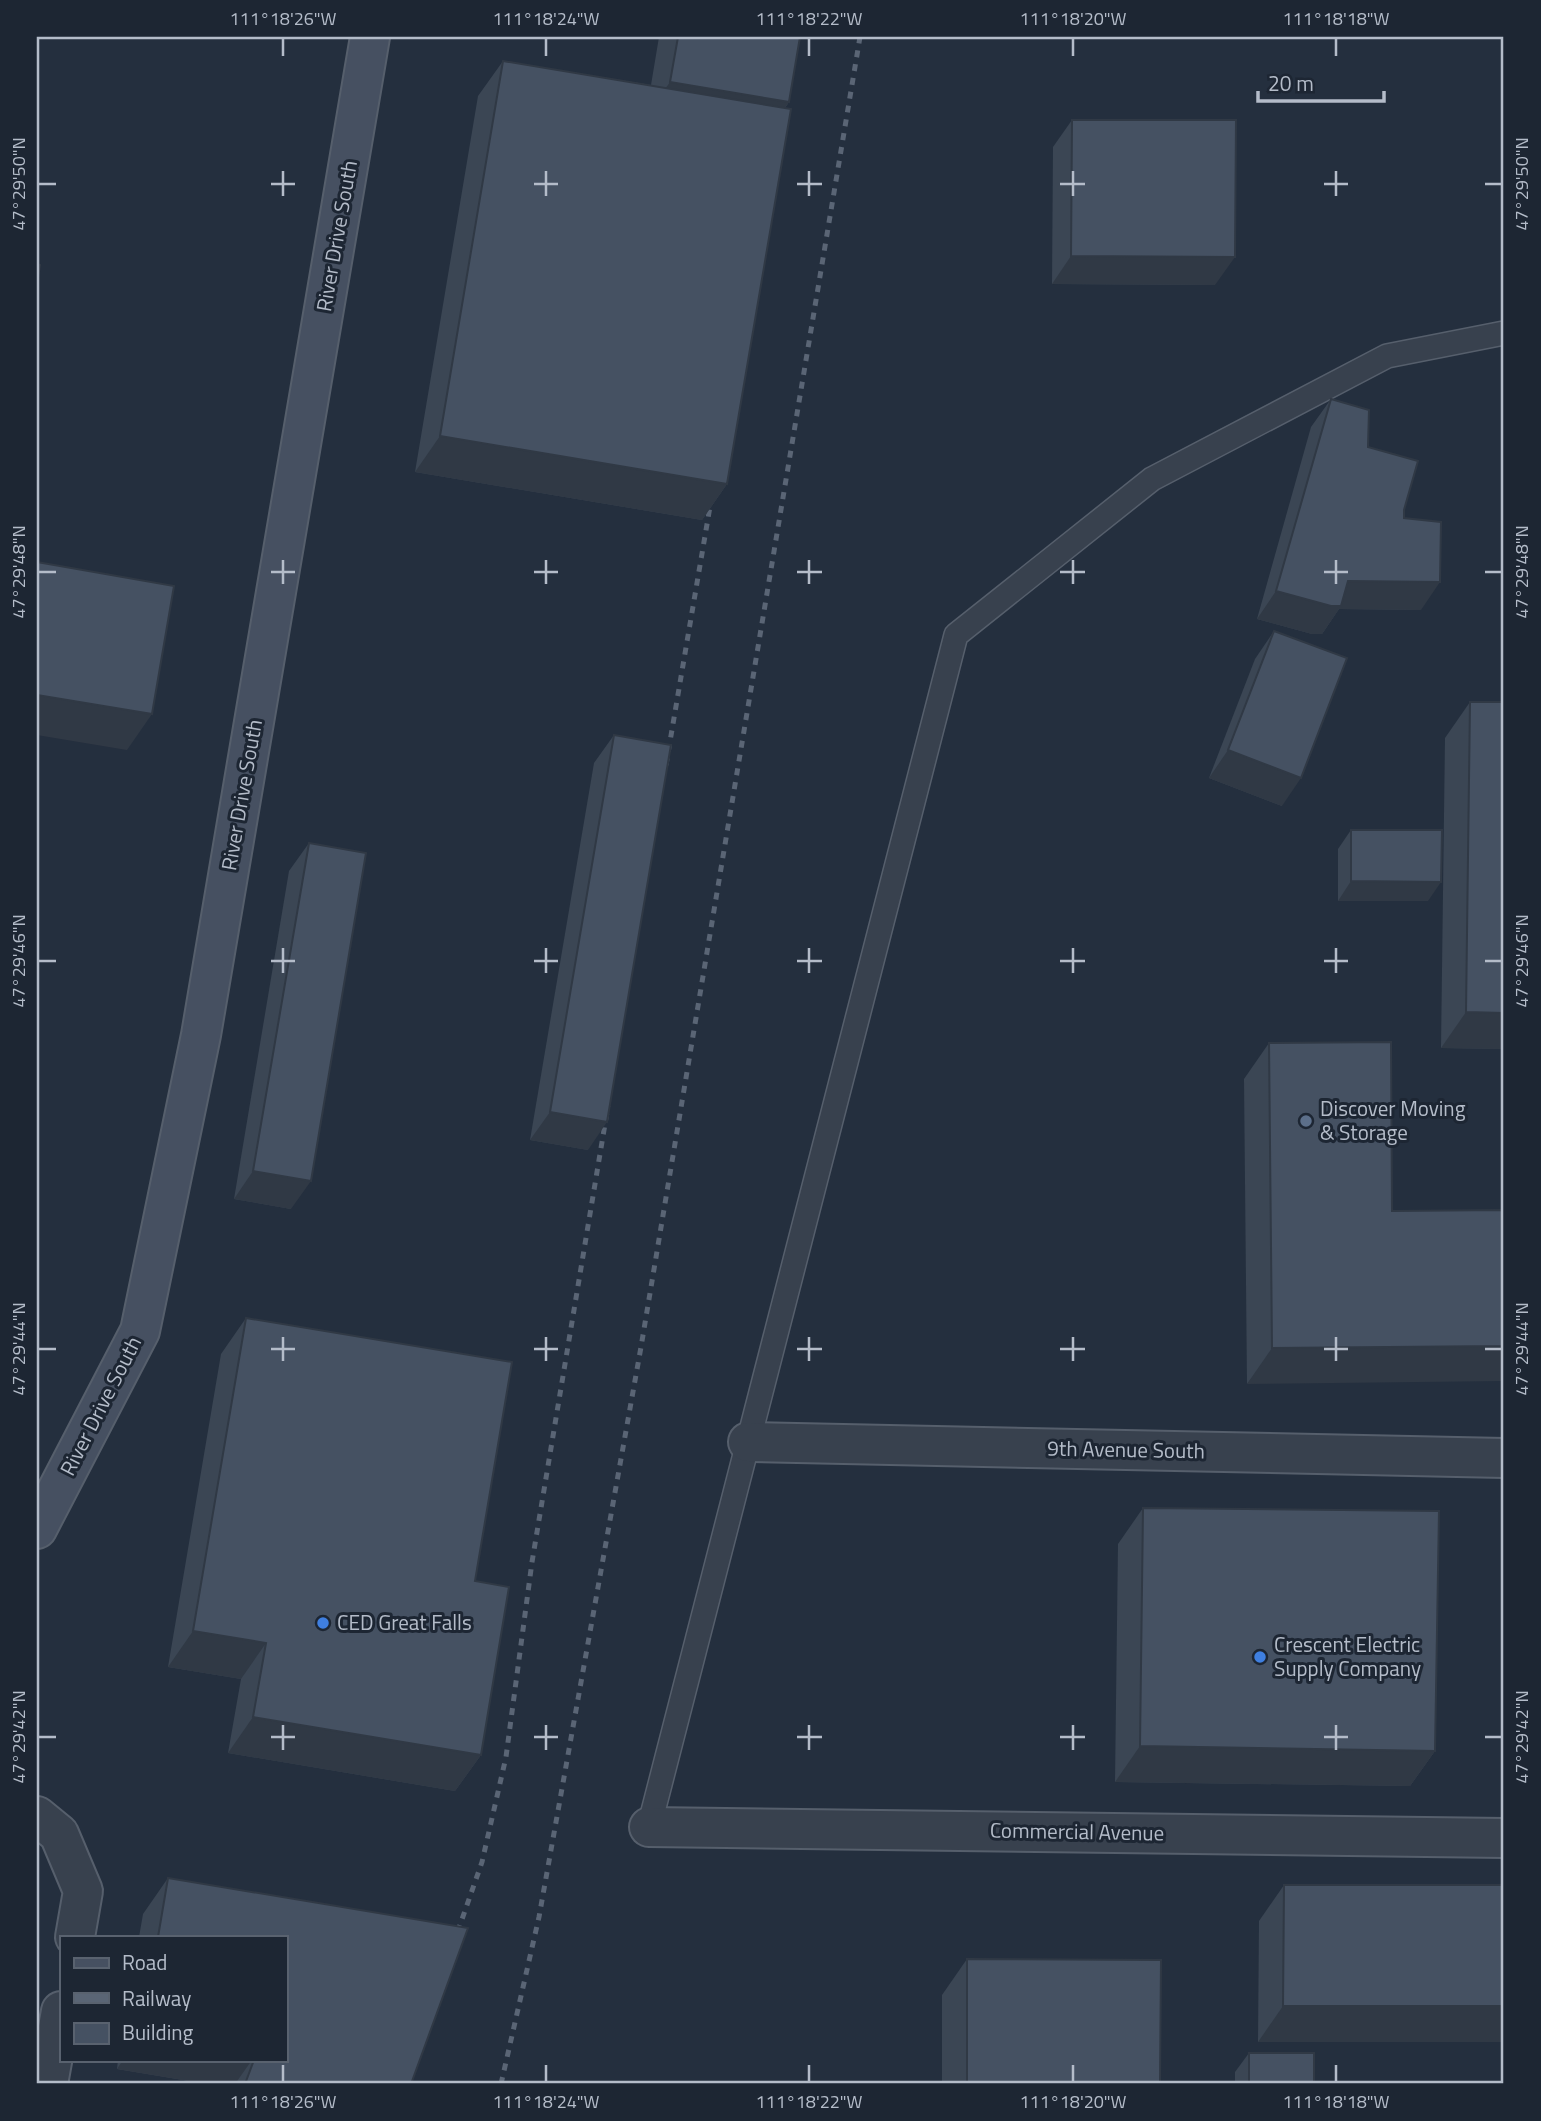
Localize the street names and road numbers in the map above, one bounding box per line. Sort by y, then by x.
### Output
street label: River Drive South [307,158,365,314]
street label: River Drive South [212,717,270,873]
street label: River Drive South [51,1330,149,1481]
street label: 9th Avenue South [1047,1432,1205,1466]
street label: Commercial Avenue [989,1813,1165,1849]

